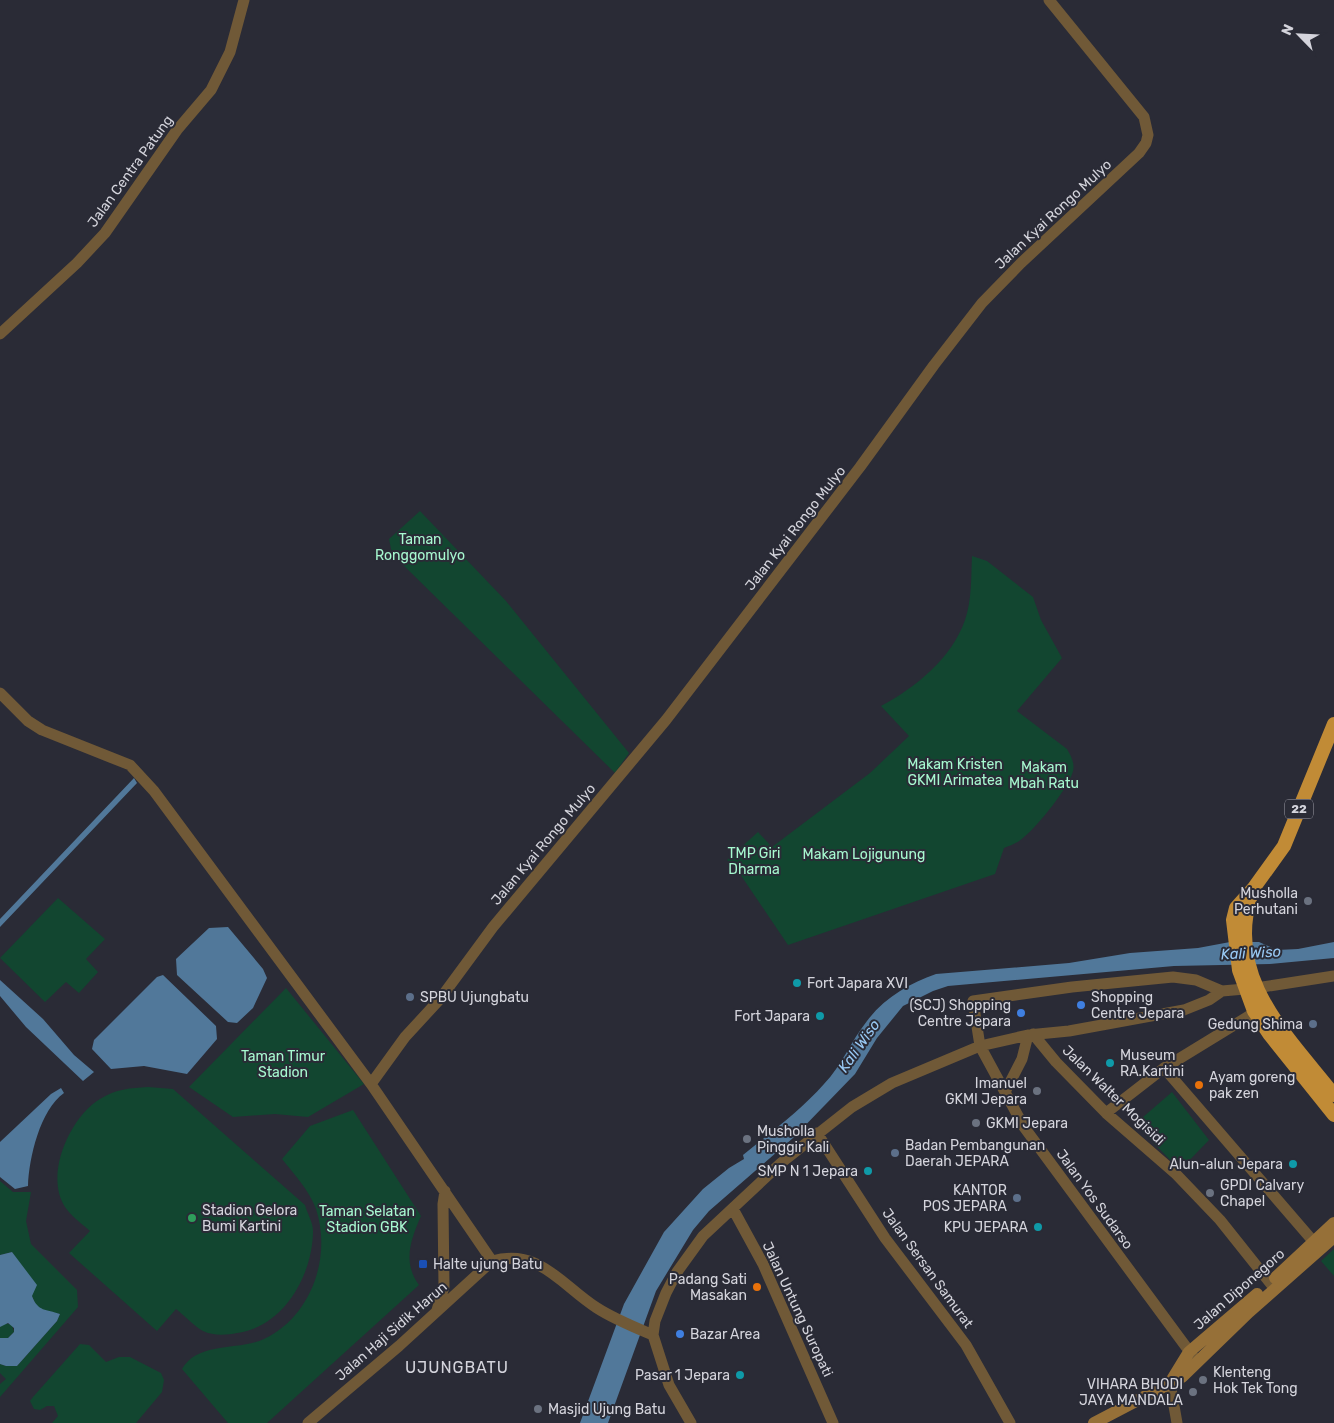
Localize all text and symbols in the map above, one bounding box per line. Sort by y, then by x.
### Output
north arrow [1274,10,1324,60]
text: N [1278,22,1297,38]
street label: Jalan Centra Patung [84,112,177,231]
street label: Jalan Kyai Rongo Mulyo [992,156,1115,273]
street label: Jalan Kyai Rongo Mulyo [742,463,849,594]
park label: Taman Ronggomulyo [375,531,465,564]
park label: Makam Kristen GKMI Arimatea [907,756,1003,789]
park label: Makam Mbah Ratu [1009,759,1079,792]
street label: Jalan Kyai Rongo Mulyo [488,780,599,908]
road number: 22 [1285,800,1313,819]
park label: TMP Giri Dharma [728,845,780,878]
park label: Makam Lojigunung [803,846,925,863]
place label: Musholla Perhutani [1234,885,1298,918]
marker: Musholla Perhutani [1302,895,1314,907]
water label: Kali Wiso [1220,942,1282,964]
place label: Fort Japara XVI [807,975,908,992]
marker: Fort Japara XVI [791,977,803,989]
place label: SPBU Ujungbatu [420,989,529,1006]
place label: Shopping Centre Jepara [1091,989,1184,1022]
marker: SPBU Ujungbatu [404,991,416,1003]
place label: (SCJ) Shopping Centre Jepara [909,997,1011,1030]
marker: Shopping Centre Jepara [1075,999,1087,1011]
marker: (SCJ) Shopping Centre Jepara [1015,1007,1027,1019]
place label: Fort Japara [734,1008,810,1025]
marker: Fort Japara [814,1010,826,1022]
water label: Kali Wiso [834,1016,884,1076]
place label: Gedung Shima [1208,1016,1303,1033]
marker: Gedung Shima [1307,1018,1319,1030]
street label: Jalan Walter Mogisidi [1059,1042,1169,1149]
place label: Museum RA.Kartini [1120,1047,1184,1080]
park label: Taman Timur Stadion [241,1048,326,1081]
marker: Museum RA.Kartini [1104,1057,1116,1069]
place label: Ayam goreng pak zen [1209,1069,1295,1102]
place label: Imanuel GKMI Jepara [945,1075,1027,1108]
marker: Ayam goreng pak zen [1193,1079,1205,1091]
marker: Imanuel GKMI Jepara [1031,1085,1043,1097]
place label: GKMI Jepara [986,1115,1068,1132]
marker: GKMI Jepara [970,1117,982,1129]
place label: Musholla Pinggir Kali [757,1123,829,1156]
marker: Musholla Pinggir Kali [741,1133,753,1145]
place label: Badan Pembangunan Daerah JEPARA [905,1137,1045,1170]
street label: Jalan Yos Sudarso [1053,1146,1137,1253]
marker: Badan Pembangunan Daerah JEPARA [889,1147,901,1159]
place label: Alun-alun Jepara [1169,1156,1283,1173]
marker: Alun-alun Jepara [1287,1158,1299,1170]
place label: SMP N 1 Jepara [758,1163,858,1180]
marker: SMP N 1 Jepara [862,1165,874,1177]
place label: GPDI Calvary Chapel [1220,1177,1304,1210]
place label: KANTOR POS JEPARA [923,1182,1008,1215]
marker: GPDI Calvary Chapel [1204,1187,1216,1199]
marker: KANTOR POS JEPARA [1011,1192,1023,1204]
place label: Stadion Gelora Bumi Kartini [202,1202,297,1235]
park label: Taman Selatan Stadion GBK [319,1203,415,1236]
street label: Jalan Sersan Samurat [878,1205,977,1332]
marker: Stadion Gelora Bumi Kartini [186,1212,198,1224]
place label: KPU JEPARA [944,1219,1029,1236]
marker: KPU JEPARA [1032,1221,1044,1233]
street label: Jalan Untung Suropati [759,1239,836,1380]
street label: Jalan Diponegoro [1190,1245,1288,1334]
place label: Halte ujung Batu [433,1256,543,1273]
marker: Halte ujung Batu [417,1258,429,1270]
place label: Padang Sati Masakan [669,1271,747,1304]
street label: Jalan Haji Sidik Harun [332,1278,451,1384]
marker: Padang Sati Masakan [751,1281,763,1293]
place label: Bazar Area [690,1326,760,1343]
marker: Bazar Area [674,1328,686,1340]
district label: UJUNGBATU [405,1358,509,1377]
place label: Klenteng Hok Tek Tong [1213,1364,1298,1397]
place label: Pasar 1 Jepara [635,1367,730,1384]
marker: Pasar 1 Jepara [734,1369,746,1381]
marker: Klenteng Hok Tek Tong [1197,1374,1209,1386]
place label: VIHARA BHODI JAYA MANDALA [1079,1376,1184,1409]
marker: VIHARA BHODI JAYA MANDALA [1187,1386,1199,1398]
place label: Masjid Ujung Batu [548,1401,666,1418]
marker: Masjid Ujung Batu [532,1403,544,1415]

